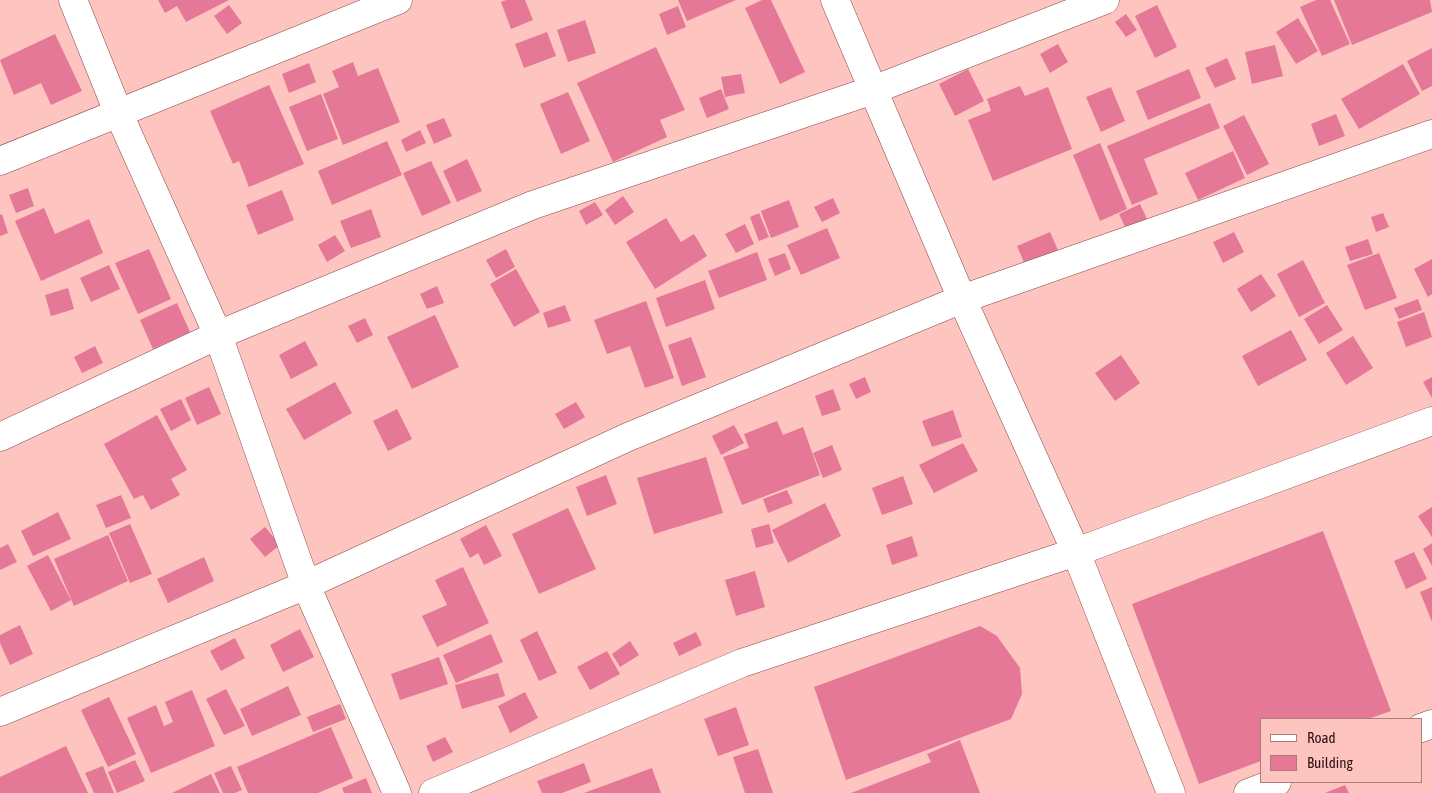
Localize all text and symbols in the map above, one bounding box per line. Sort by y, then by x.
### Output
legend [1260,718,1422,783]
text: Road [1307,729,1336,746]
text: Building [1307,754,1353,771]

